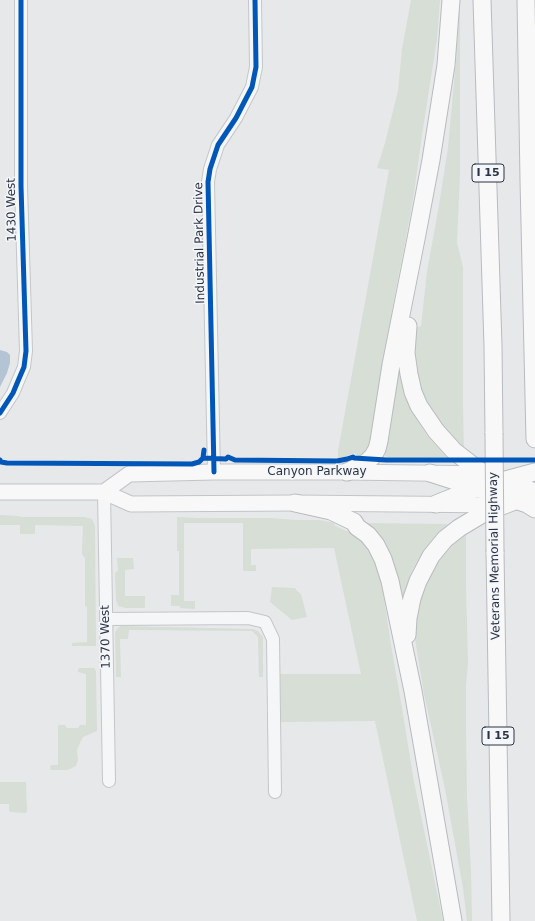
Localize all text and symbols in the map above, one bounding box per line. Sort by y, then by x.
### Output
road number: I 15 [472,164,504,182]
street label: 1430 West [4,178,20,242]
street label: Industrial Park Drive [192,182,208,304]
street label: Canyon Parkway [267,465,367,479]
street label: Veterans Memorial Highway [486,472,504,640]
street label: 1370 West [98,605,114,669]
road number: I 15 [482,727,514,745]

